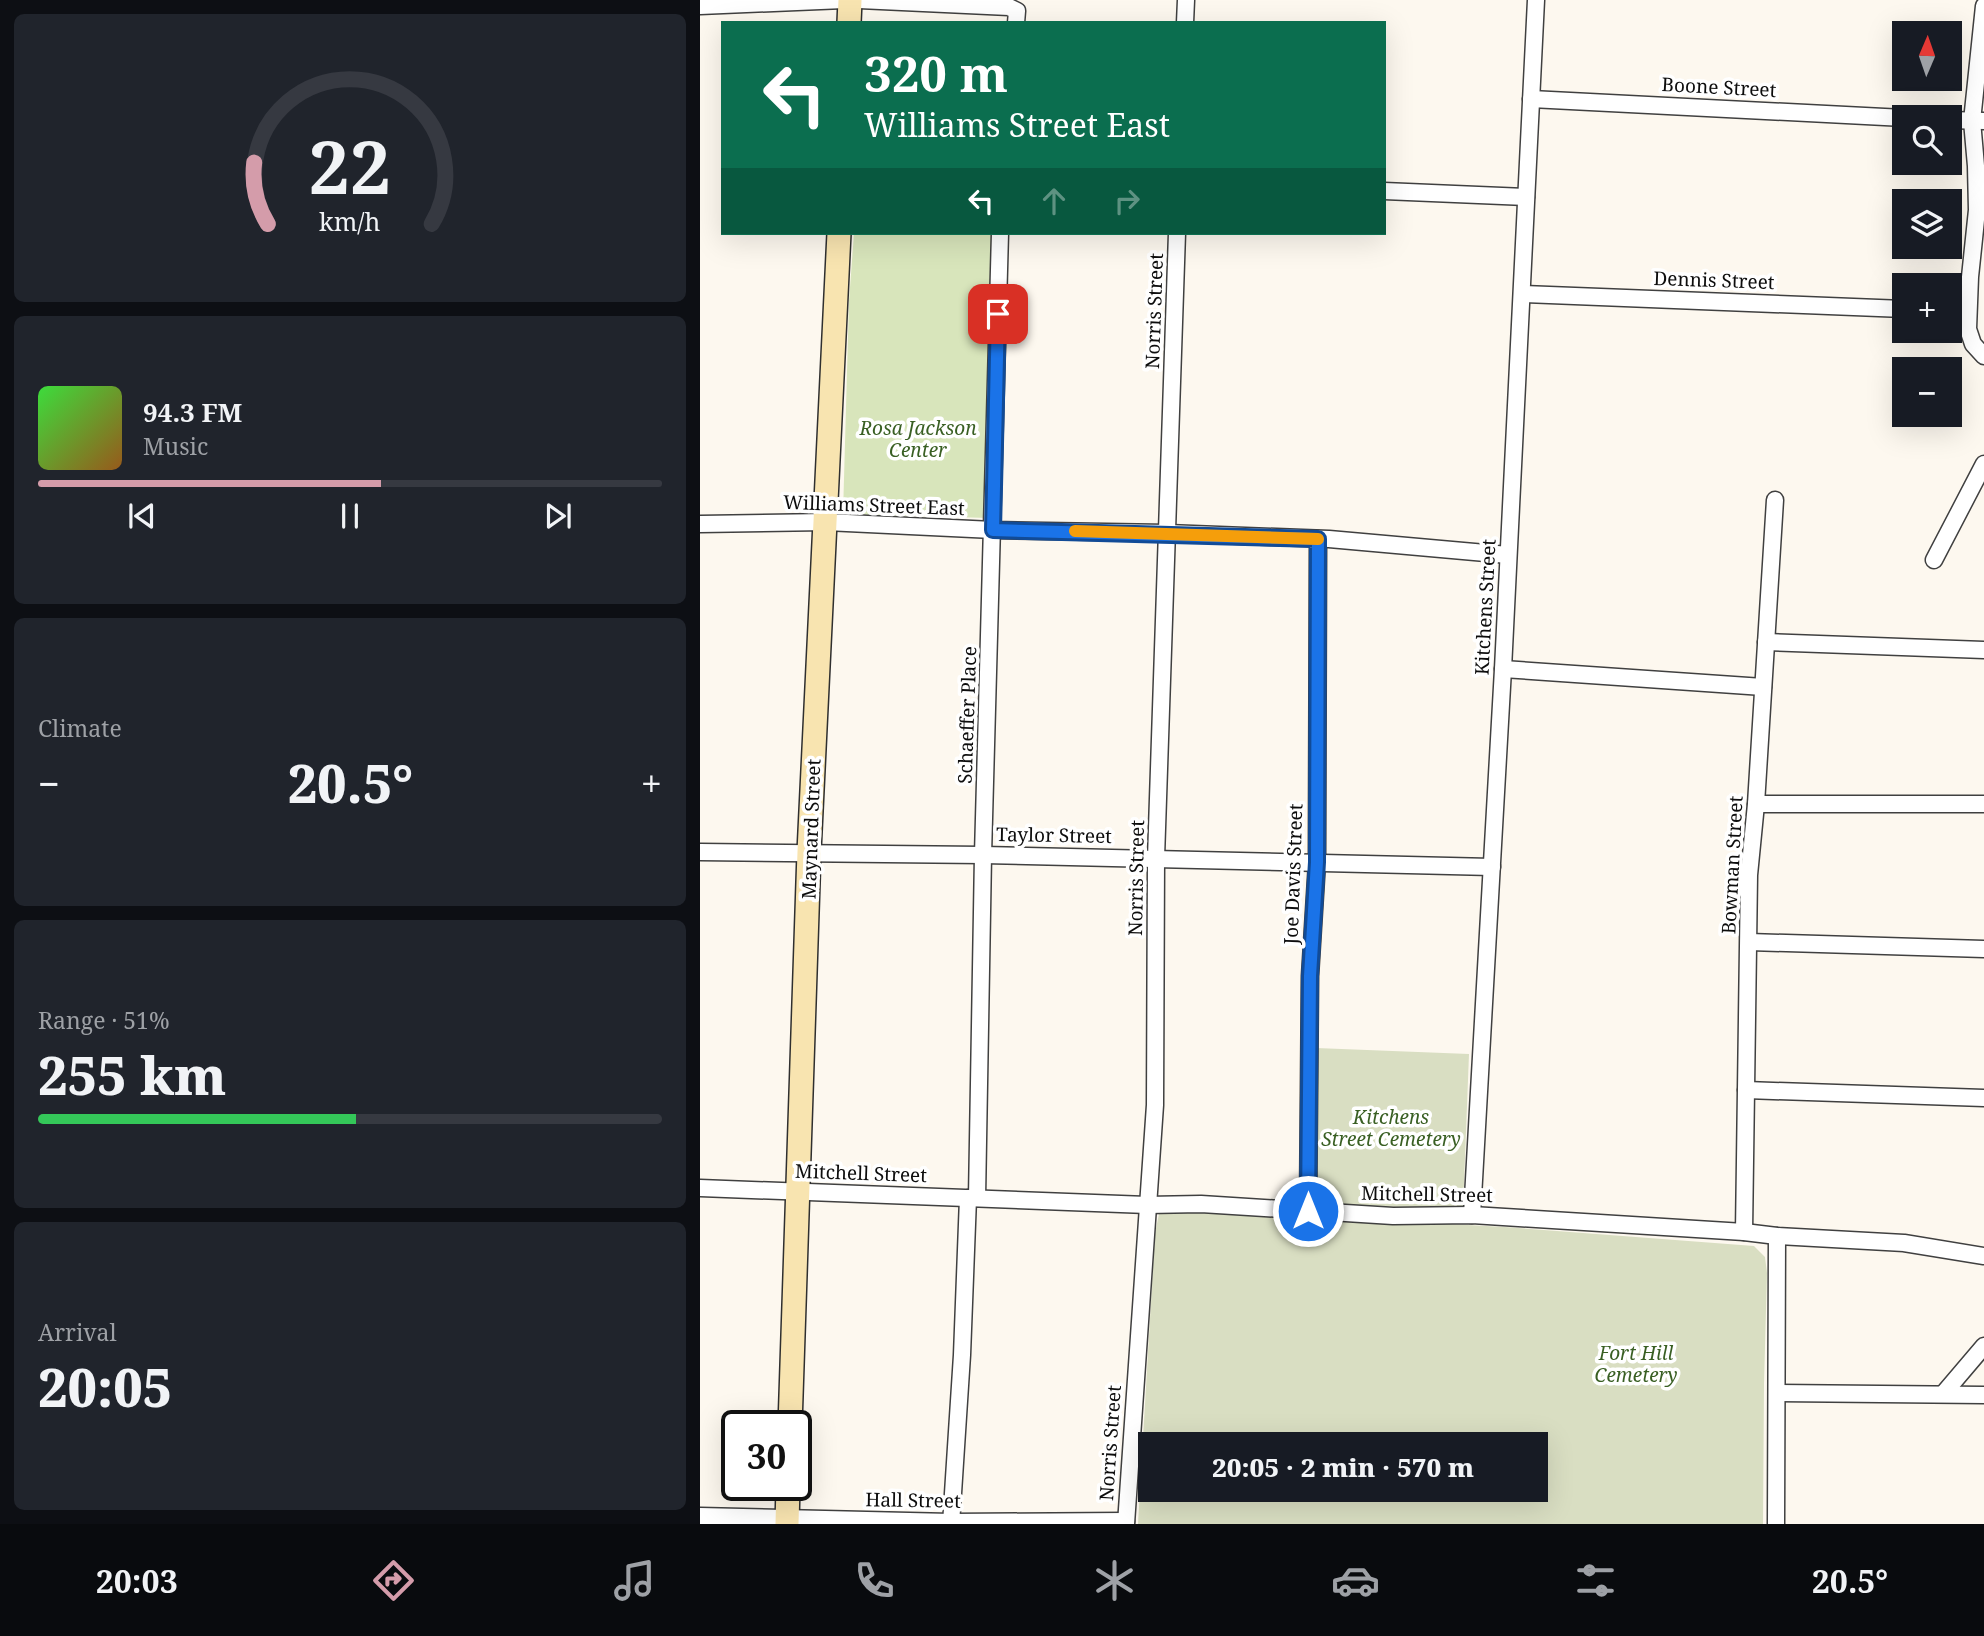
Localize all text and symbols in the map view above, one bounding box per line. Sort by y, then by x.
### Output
north arrow [1892,21,1962,91]
map controls [1892,21,1962,427]
text: 320 m [864,40,1008,106]
icon: left [749,49,840,140]
street label: Boone Street [1661,71,1777,103]
text: Williams Street East [864,103,1170,146]
button: search [1892,105,1962,175]
text: 22 [309,116,391,215]
icon: left [962,182,1000,220]
icon: ahead [1035,182,1073,220]
icon: right [1108,182,1146,220]
button: layers [1892,189,1962,259]
text: km/h [319,204,381,238]
street label: Norris Street [1139,252,1169,369]
street label: Dennis Street [1653,265,1775,295]
button: + [1892,273,1962,343]
pin [968,284,1028,344]
icon: arrive [979,295,1017,333]
button: − [1892,357,1962,427]
text: 94.3 FM [143,394,242,430]
park label: Rosa Jackson Center [858,415,977,463]
text: Music [143,430,208,462]
street label: Williams Street East [783,489,966,521]
icon: previous [123,497,161,535]
icon: pause [331,497,369,535]
icon: next [539,497,577,535]
street label: Kitchens Street [1468,538,1502,676]
street label: Schaeffer Place [952,646,982,784]
text: Climate [38,712,122,744]
text: 20.5° [288,747,413,818]
text: − [38,757,60,809]
text: + [641,757,662,809]
street label: Maynard Street [796,758,826,900]
street label: Bowman Street [1715,795,1749,935]
street label: Joe Davis Street [1278,803,1308,946]
street label: Norris Street [1122,820,1150,936]
street label: Taylor Street [996,821,1112,849]
text: Range · 51% [38,1004,170,1036]
text: 255 km [38,1039,226,1110]
park label: Kitchens Street Cemetery [1321,1104,1461,1152]
street label: Mitchell Street [795,1158,928,1188]
position arrow [1271,1174,1345,1248]
street label: Mitchell Street [1361,1180,1493,1208]
text: Arrival [38,1316,117,1348]
park label: Fort Hill Cemetery [1595,1340,1677,1388]
text: 20:05 [38,1351,172,1422]
street label: Norris Street [1093,1384,1127,1502]
speed limit sign: 30 [721,1410,812,1501]
text: 20:05 · 2 min · 570 m [1212,1449,1474,1485]
street label: Hall Street [865,1486,961,1514]
icon: directions [369,1556,418,1605]
icon: music [610,1556,659,1605]
icon: phone [850,1556,899,1605]
icon: climate [1090,1556,1139,1605]
icon: car [1331,1556,1380,1605]
icon: filters [1571,1556,1620,1605]
text: 20:03 [96,1559,178,1602]
text: 20.5° [1812,1559,1888,1602]

